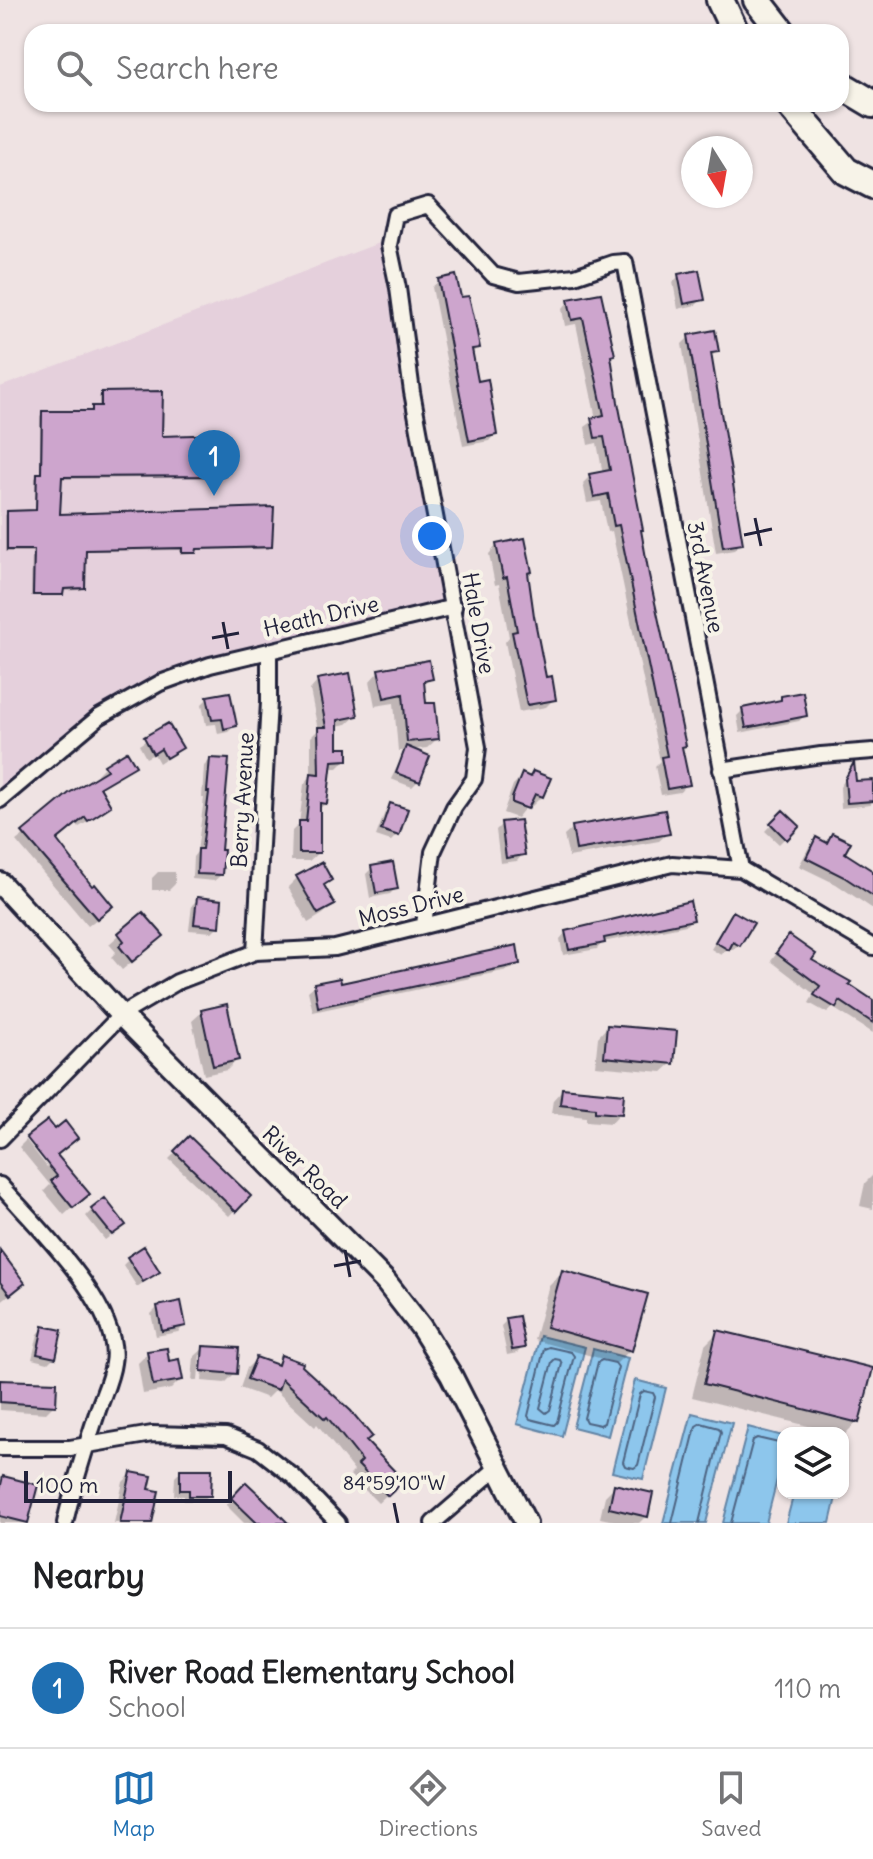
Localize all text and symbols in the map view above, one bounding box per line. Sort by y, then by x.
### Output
search box [24,24,849,112]
icon: search [52,46,96,90]
text: Search here [116,49,279,87]
north arrow [681,136,753,208]
pin: 1 [188,430,240,496]
your location [412,516,452,556]
street label: 3rd Avenue [681,519,731,635]
street label: Hale Drive [456,570,502,676]
street label: Heath Drive [261,589,381,643]
street label: Berry Avenue [224,732,260,868]
street label: Moss Drive [356,879,466,933]
street label: River Road [257,1120,353,1214]
map controls [777,1427,849,1499]
button: layers [777,1427,849,1499]
scale bar [24,1467,232,1503]
text: 84°59'10"W [343,1470,445,1495]
text: 100 m [36,1471,98,1499]
text: Nearby [32,1554,145,1597]
text: River Road Elementary School [108,1653,515,1691]
text: 1 [53,1672,63,1705]
text: 110 m [774,1672,841,1705]
text: School [108,1691,186,1724]
tab: Map [112,1766,156,1842]
tab: Directions [379,1766,478,1842]
tab: Saved [701,1766,761,1842]

